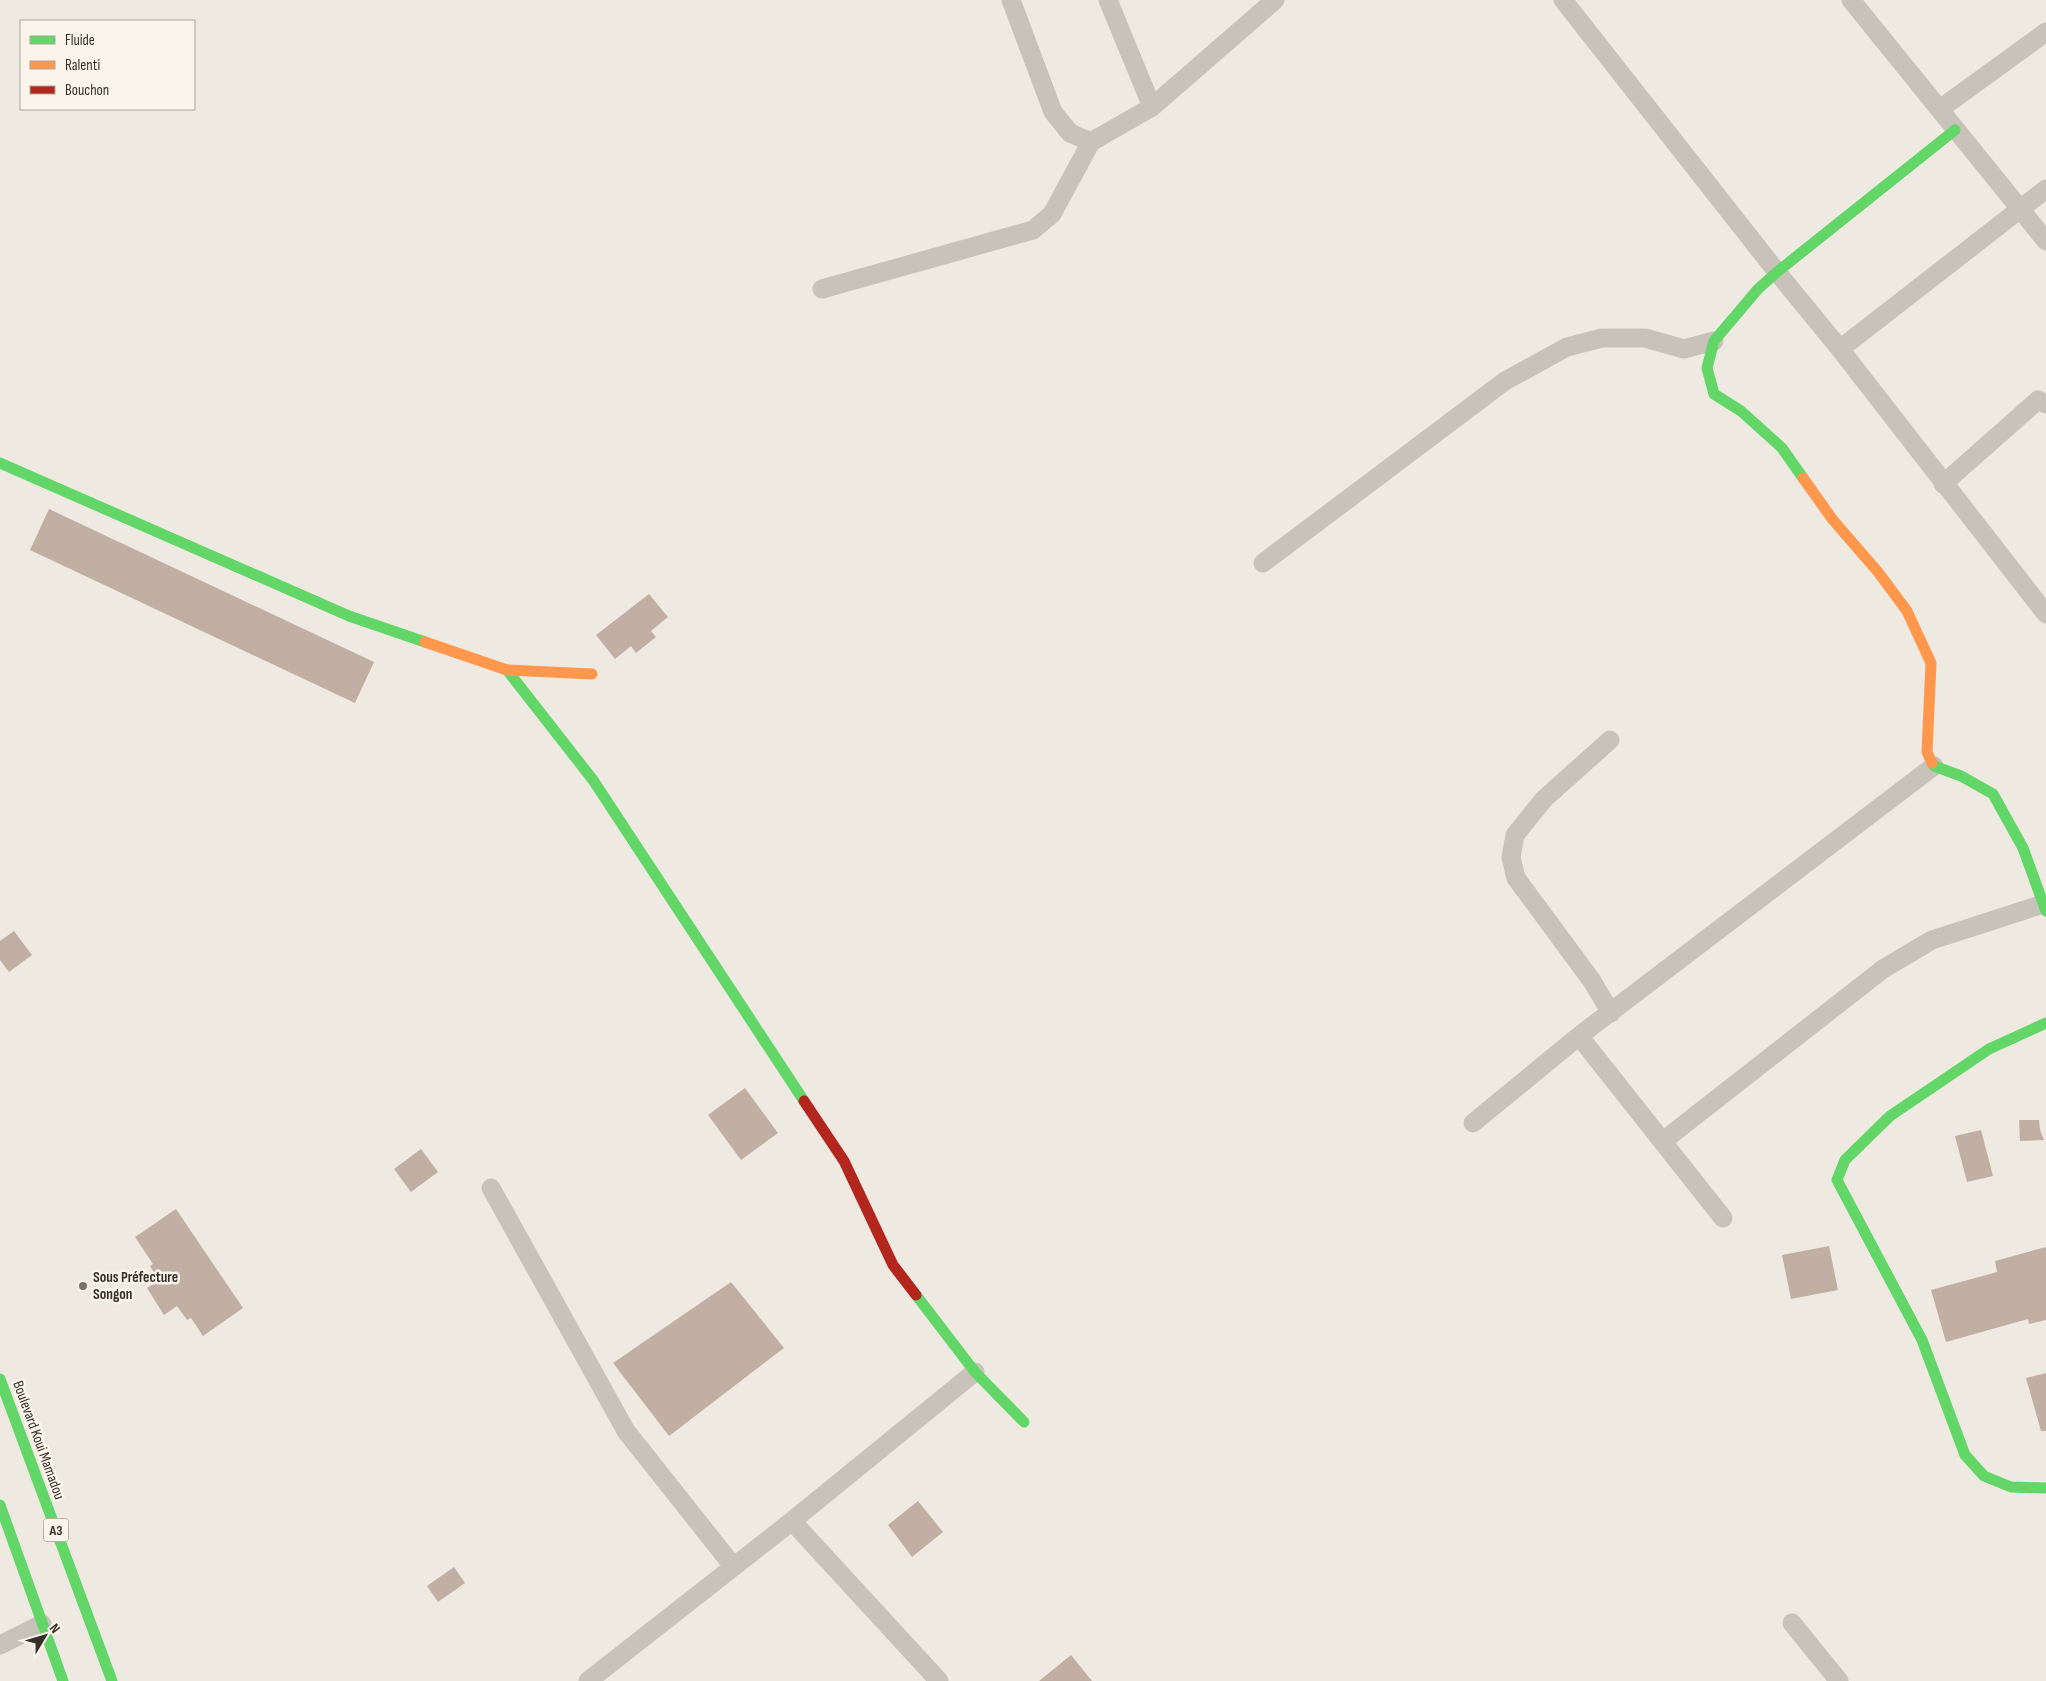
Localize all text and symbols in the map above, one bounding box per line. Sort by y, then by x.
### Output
legend [20,20,195,110]
text: Fluide [65,31,95,50]
text: Ralenti [65,56,100,75]
text: Bouchon [65,81,109,100]
place label: Sous Préfecture Songon [93,1268,178,1304]
marker: Sous Préfecture Songon [77,1280,89,1292]
street label: Boulevard Koui Mamadou [8,1378,69,1502]
road number: A3 [44,1518,68,1542]
north arrow [20,1611,70,1661]
text: N [46,1620,64,1636]

